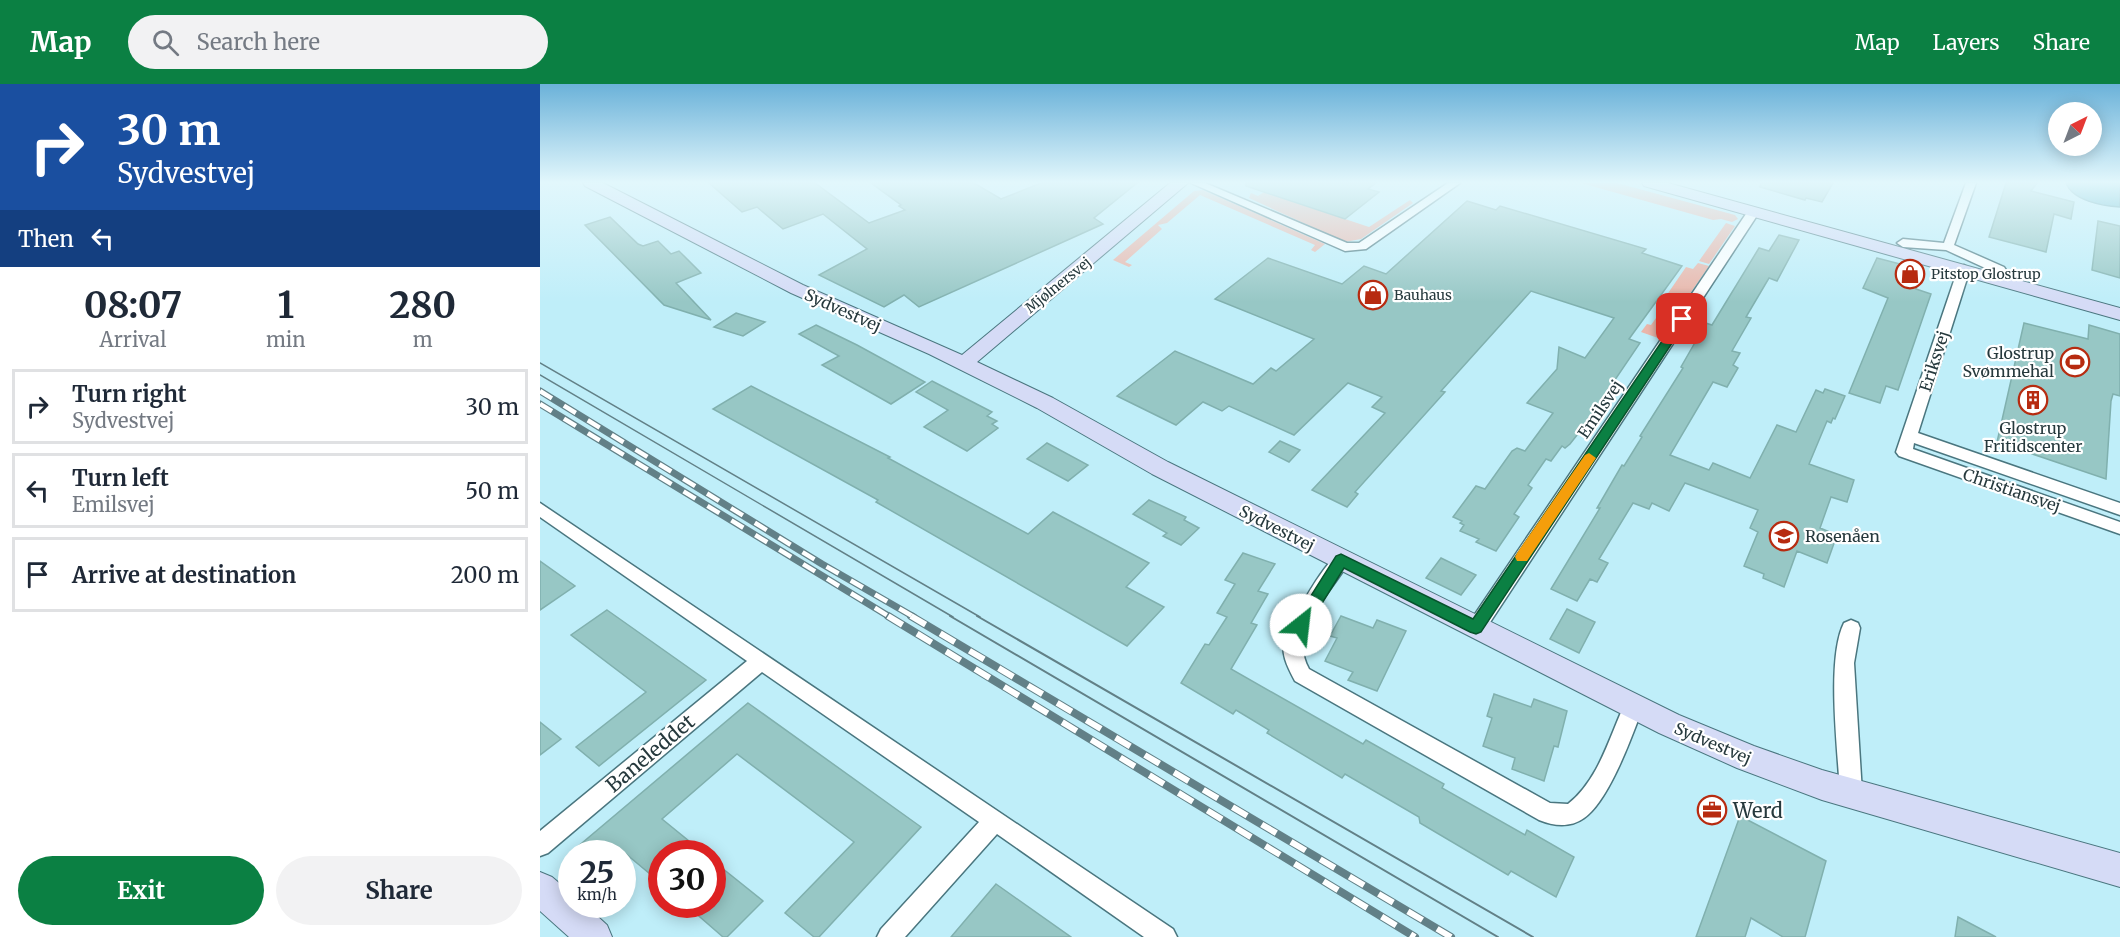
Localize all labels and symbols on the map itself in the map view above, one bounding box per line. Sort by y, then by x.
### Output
north arrow [2048,102,2102,156]
street label: Mjølnersvej [1022,253,1094,317]
shop icon: Pitstop Glostrup [1894,258,1926,290]
place label: Pitstop Glostrup [1931,265,2041,283]
shop icon: Bauhaus [1357,279,1389,311]
street label: Sydvestvej [802,284,884,336]
place label: Bauhaus [1394,286,1452,304]
pin [1656,293,1707,344]
street label: Eriksvej [1915,328,1953,394]
place label: Glostrup Svømmehal [1962,343,2054,381]
sports icon: Glostrup Svømmehal [2059,346,2091,378]
street label: Emilsvej [1573,376,1627,442]
building icon: Glostrup Fritidscenter [2017,384,2049,416]
place label: Glostrup Fritidscenter [1984,418,2082,456]
street label: Christiansvej [1961,464,2063,516]
street label: Sydvestvej [1236,500,1318,556]
school or university icon: Rosenåen [1768,520,1800,552]
place label: Rosenåen [1805,526,1880,546]
position arrow [1269,593,1333,657]
street label: Baneleddet [601,709,699,797]
street label: Sydvestvej [1671,718,1755,768]
office icon: Werd [1696,794,1728,826]
place label: Werd [1732,798,1783,823]
speed limit sign: 30 [648,840,726,918]

